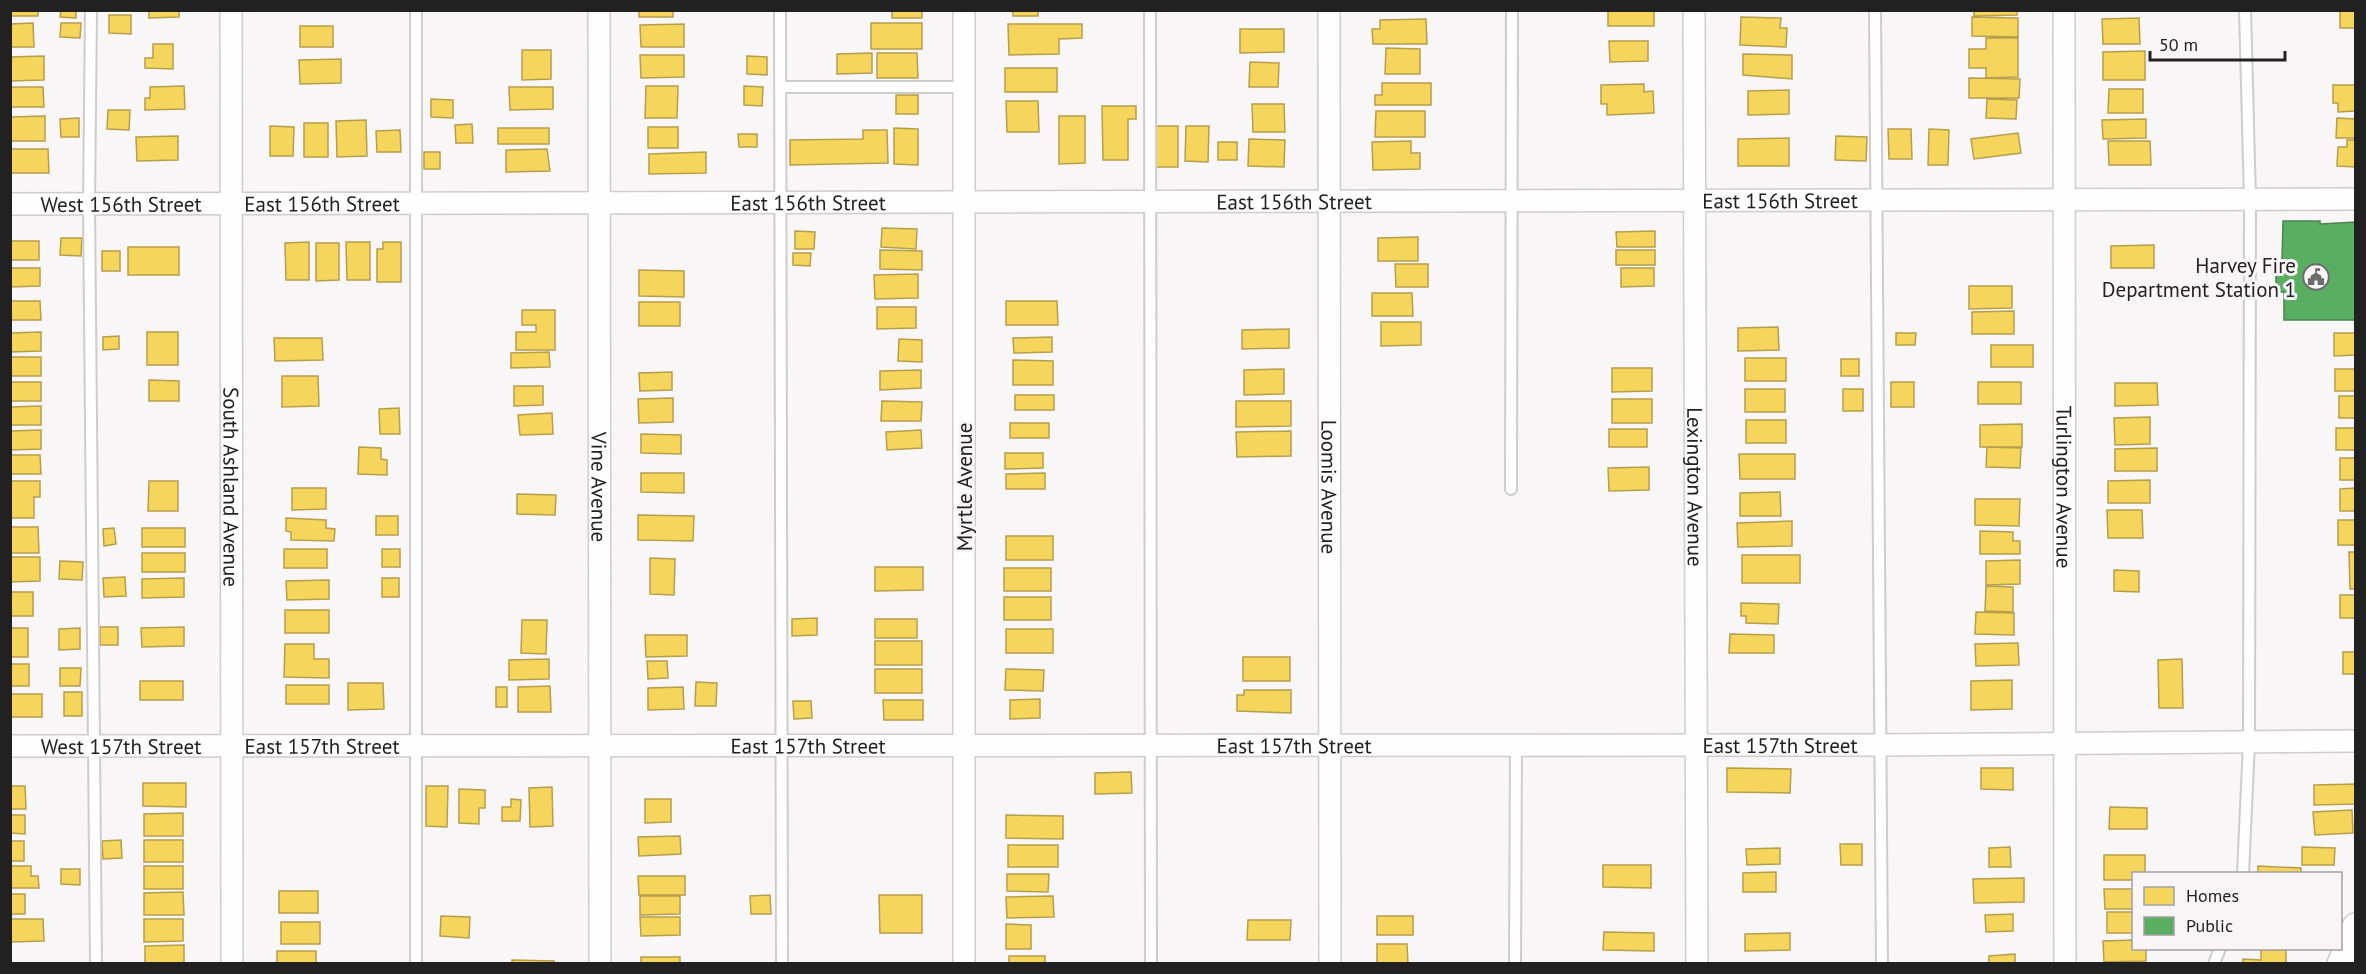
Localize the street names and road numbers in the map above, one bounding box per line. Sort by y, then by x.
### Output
street label: East 156th Street [1702,187,1858,214]
street label: East 156th Street [1216,188,1372,215]
street label: East 156th Street [730,189,886,216]
street label: West 156th Street [40,190,202,217]
street label: East 156th Street [244,190,400,217]
street label: South Ashland Avenue [218,387,245,587]
street label: Turlington Avenue [2051,406,2078,568]
street label: Lexington Avenue [1682,407,1709,567]
street label: Loomis Avenue [1316,420,1343,554]
street label: Myrtle Avenue [951,423,978,551]
street label: Vine Avenue [586,431,613,542]
street label: West 157th Street [41,732,201,759]
street label: East 157th Street [244,732,400,759]
street label: East 157th Street [730,732,886,759]
street label: East 157th Street [1216,732,1372,759]
street label: East 157th Street [1702,732,1858,759]

